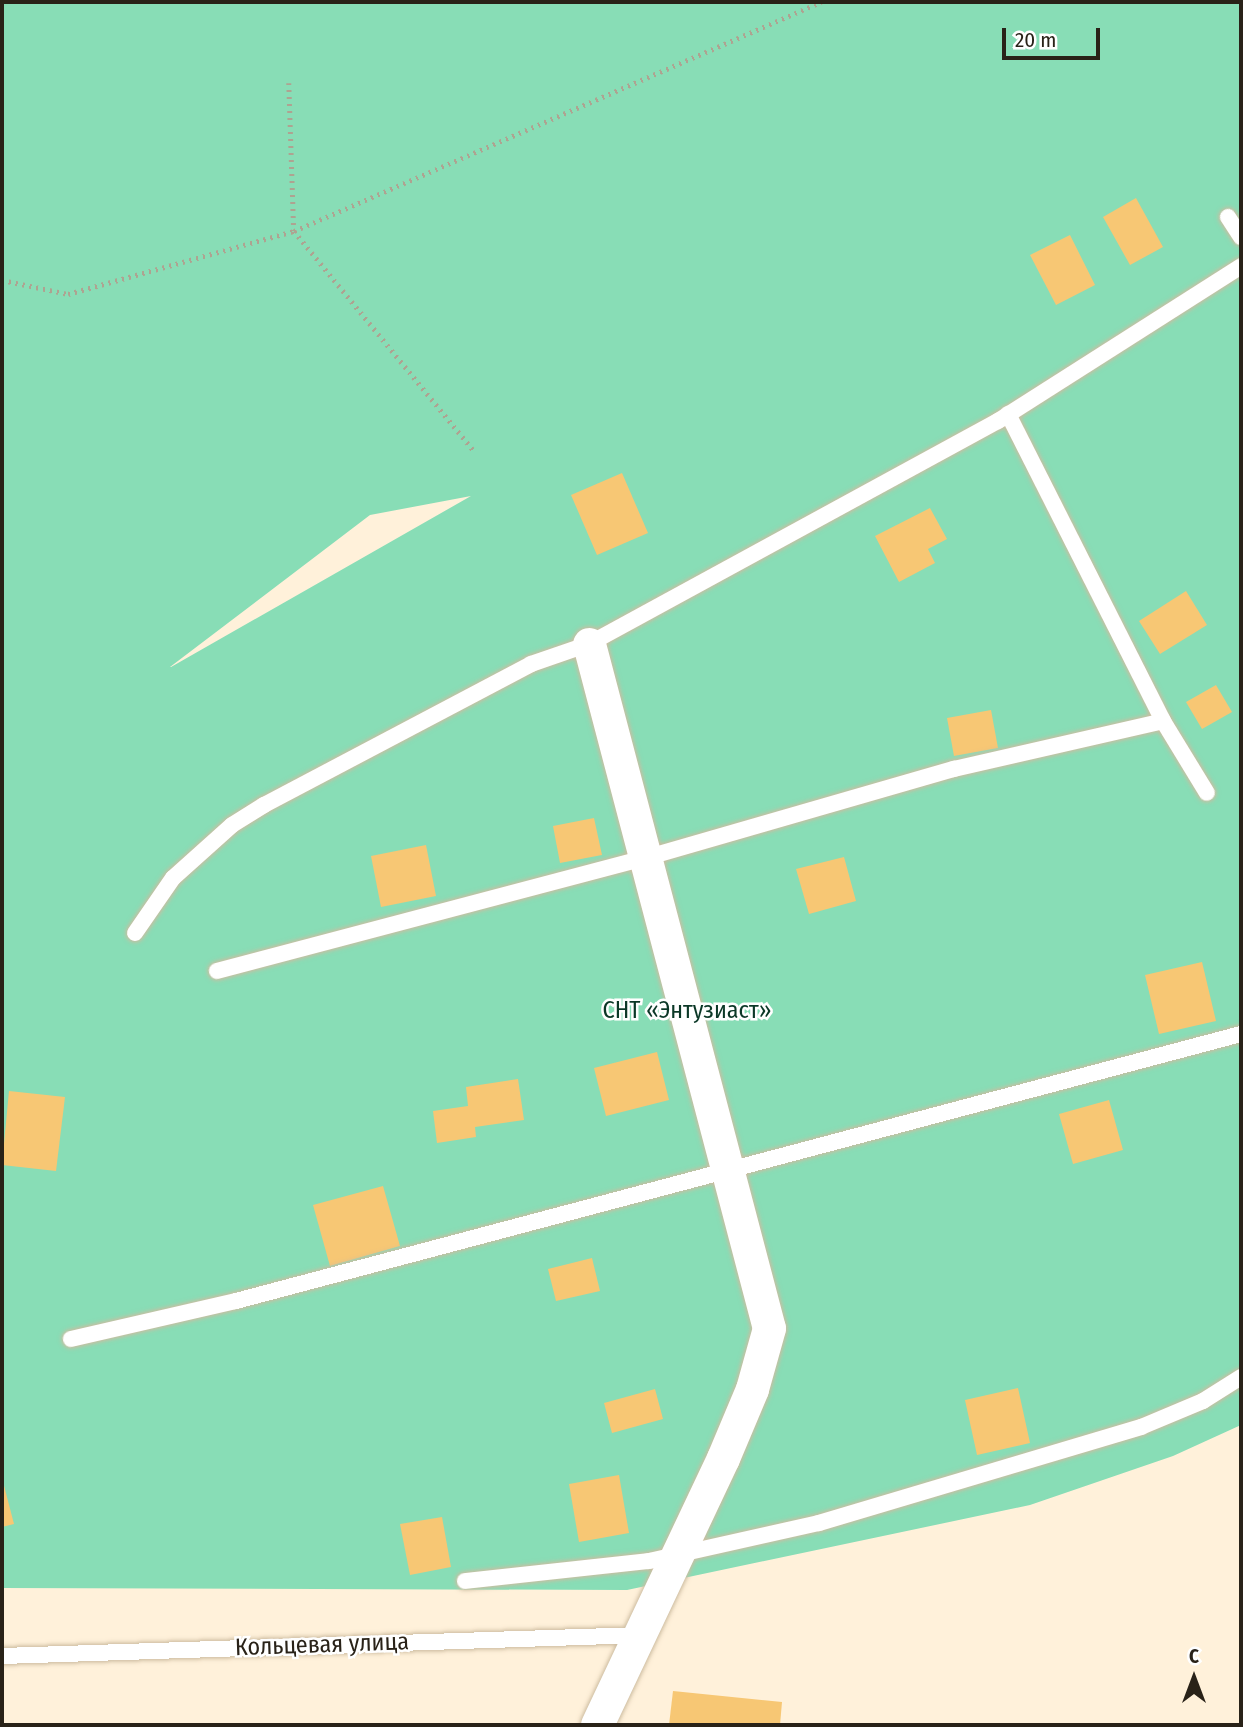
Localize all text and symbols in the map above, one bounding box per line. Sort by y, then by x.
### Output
scale bar [1005,14,1103,58]
text: 20 m [1015,27,1056,53]
park label: СНТ «Энтузиаст» [603,997,771,1025]
street label: Кольцевая улица [235,1628,409,1662]
north arrow [1159,1643,1229,1713]
text: С [1189,1645,1199,1668]

